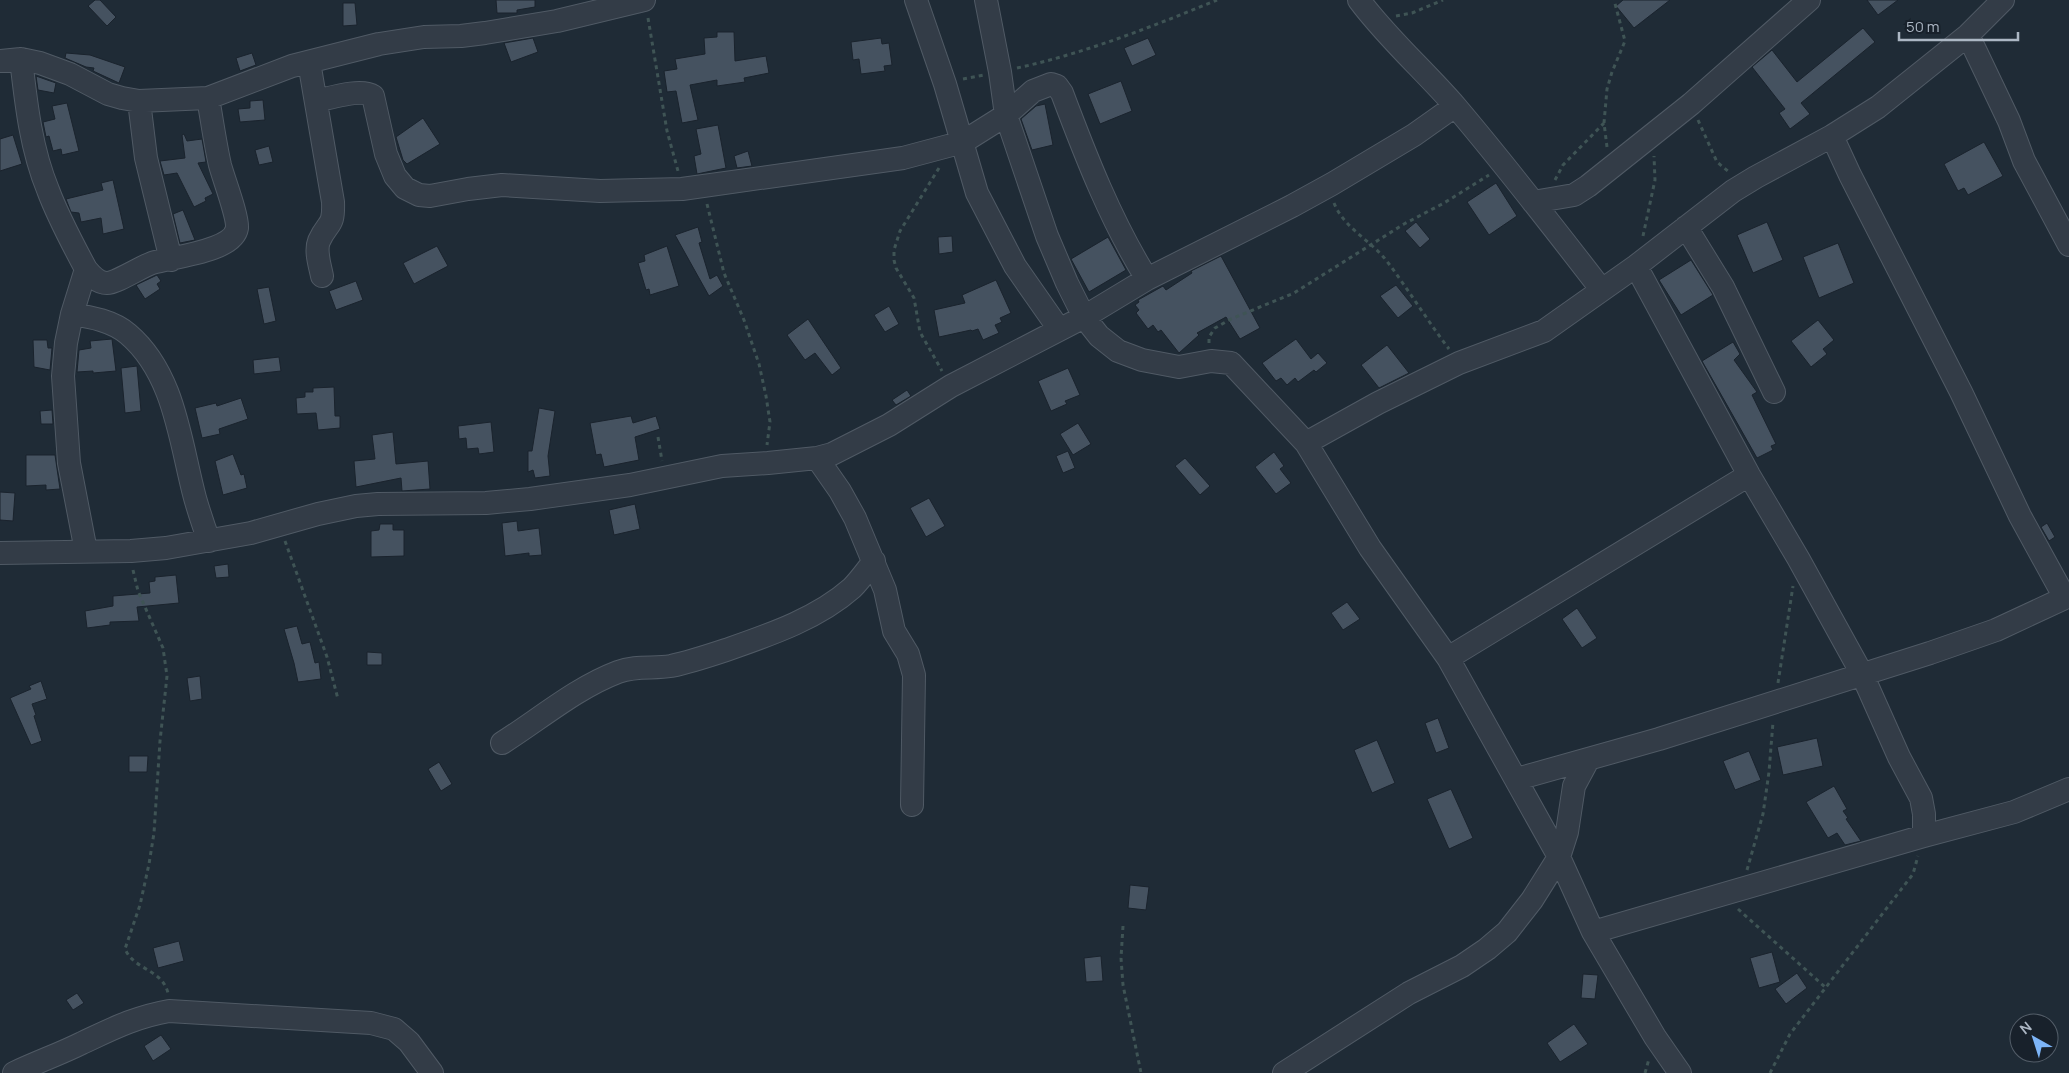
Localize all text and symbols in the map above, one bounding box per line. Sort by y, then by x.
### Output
scale bar [1899,10,2018,42]
text: 50 m [1906,16,1940,37]
north arrow [2009,1013,2059,1063]
text: N [2016,1017,2035,1038]

